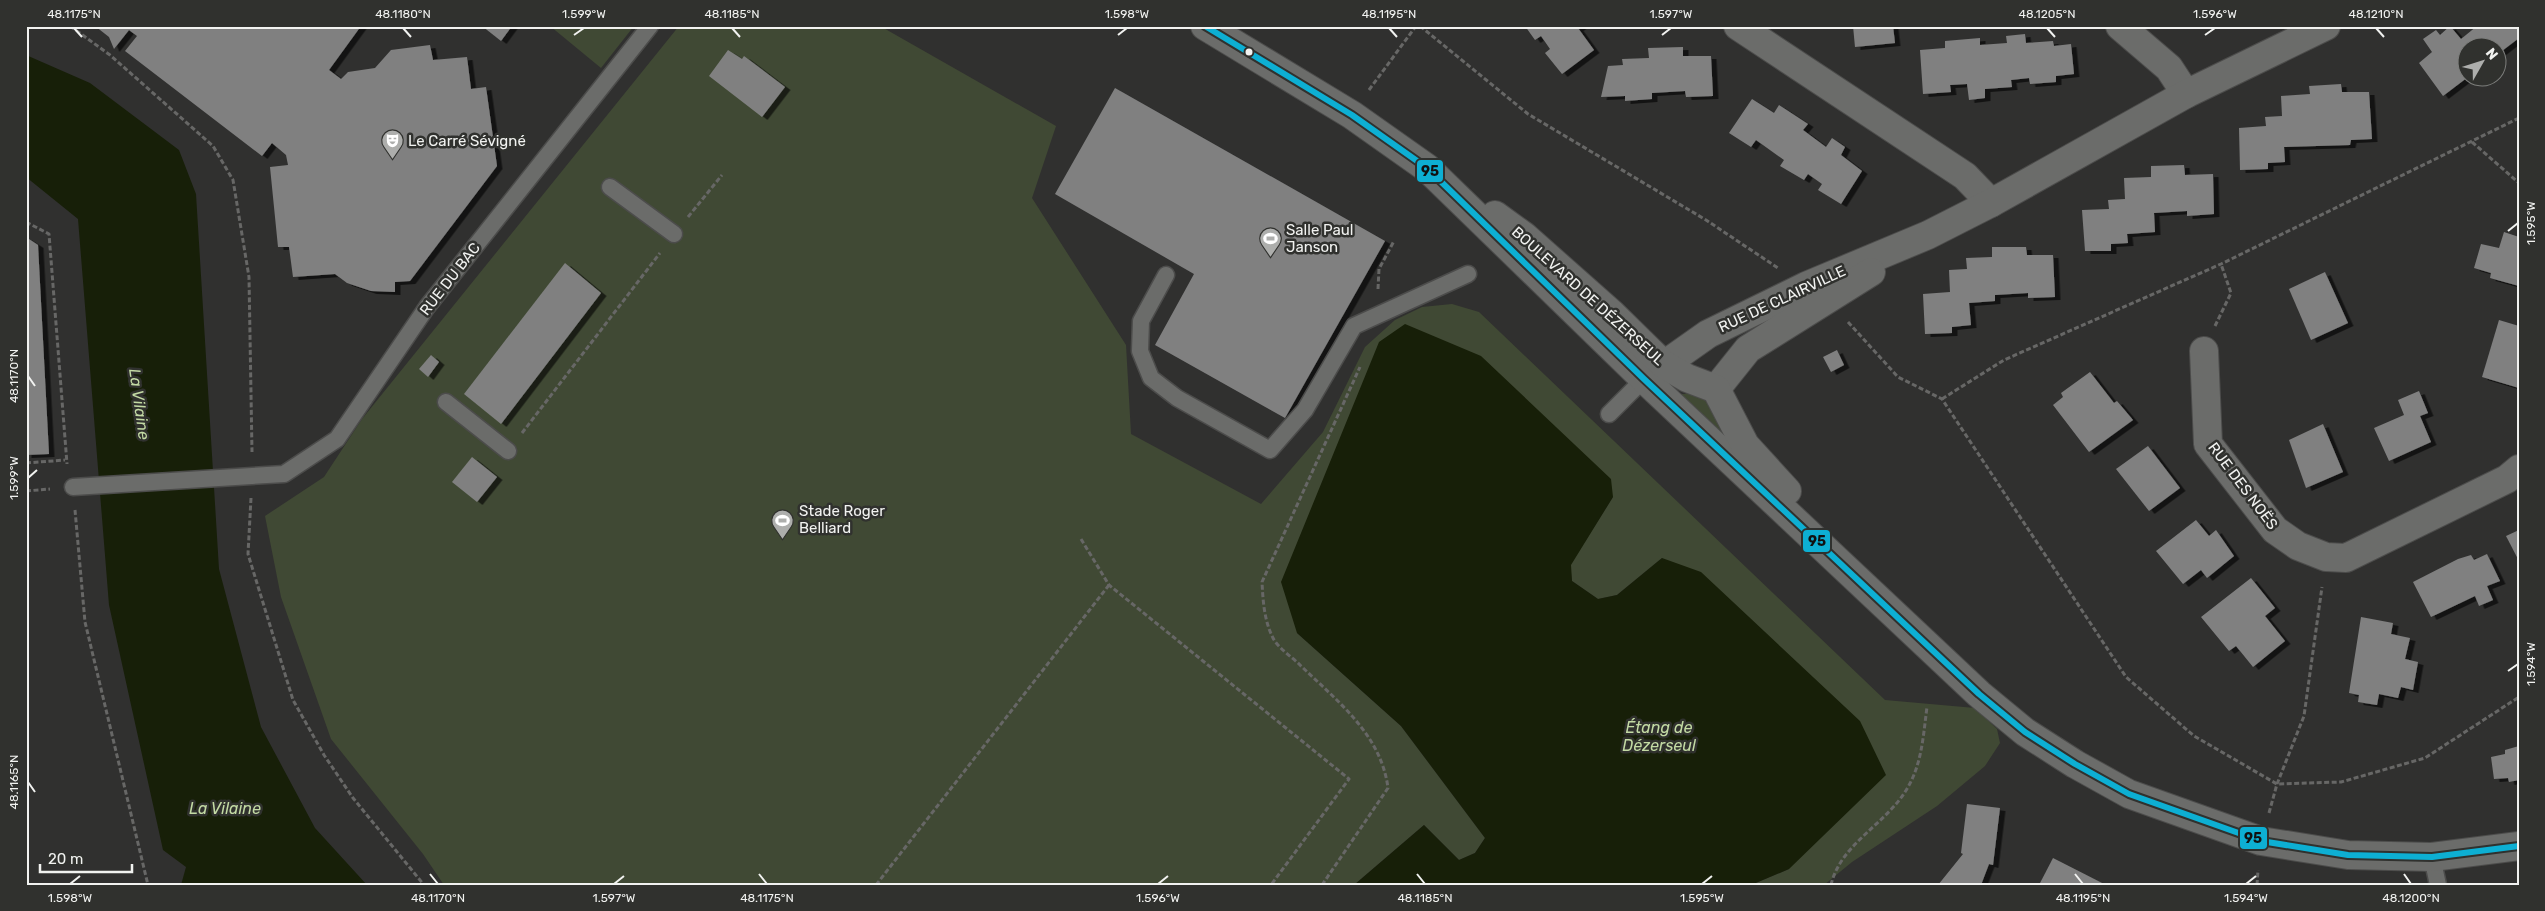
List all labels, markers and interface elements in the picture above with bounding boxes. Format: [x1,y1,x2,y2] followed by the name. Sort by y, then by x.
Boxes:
[47,7,101,21] text: 48.1175°N
[375,7,431,21] text: 48.1180°N
[562,7,606,21] text: 1.599°W
[704,7,760,21] text: 48.1185°N
[1105,7,1150,21] text: 1.598°W
[1362,7,1416,21] text: 48.1195°N
[1650,7,1693,21] text: 1.597°W
[2018,7,2076,21] text: 48.1205°N
[2193,7,2237,21] text: 1.596°W
[2348,7,2404,21] text: 48.1210°N
[2458,38,2508,88] north arrow
[2482,45,2501,63] text: N
[1244,47,1254,57] unlabelled marker
[380,129,404,160] theatre icon: Le Carré Sévigné
[408,132,526,150] place label: Le Carré Sévigné
[1416,159,1444,183] line badge: 95
[1421,163,1439,180] text: 95
[2524,201,2538,245] text: 1.595°W
[1286,221,1353,256] place label: Salle Paul Janson
[1508,223,1668,370] street label: BOULEVARD DE DÉZERSEUL
[1258,227,1282,258] sports icon: Salle Paul Janson
[416,239,484,319] street label: RUE DU BAC
[1716,262,1848,336] street label: RUE DE CLAIRVILLE
[7,349,21,403] text: 48.1170°N
[125,367,154,441] water label: La Vilaine
[2204,439,2282,533] street label: RUE DES NOËS
[7,456,21,500] text: 1.599°W
[799,502,885,537] place label: Stade Roger Belliard
[771,508,795,539] sports icon: Stade Roger Belliard
[1802,529,1831,553] line badge: 95
[1808,533,1826,550] text: 95
[2524,642,2538,686] text: 1.594°W
[1622,718,1697,755] water label: Étang de Dézerseul
[7,755,21,809] text: 48.1165°N
[189,799,261,818] water label: La Vilaine
[2239,826,2268,850] line badge: 95
[2244,830,2262,847] text: 95
[40,841,132,873] scale bar
[48,850,83,868] text: 20 m
[48,891,93,905] text: 1.598°W
[411,891,465,905] text: 48.1170°N
[593,891,636,905] text: 1.597°W
[740,891,794,905] text: 48.1175°N
[1136,891,1180,905] text: 1.596°W
[1397,891,1453,905] text: 48.1185°N
[1680,891,1724,905] text: 1.595°W
[2056,891,2110,905] text: 48.1195°N
[2224,891,2268,905] text: 1.594°W
[2382,891,2440,905] text: 48.1200°N

